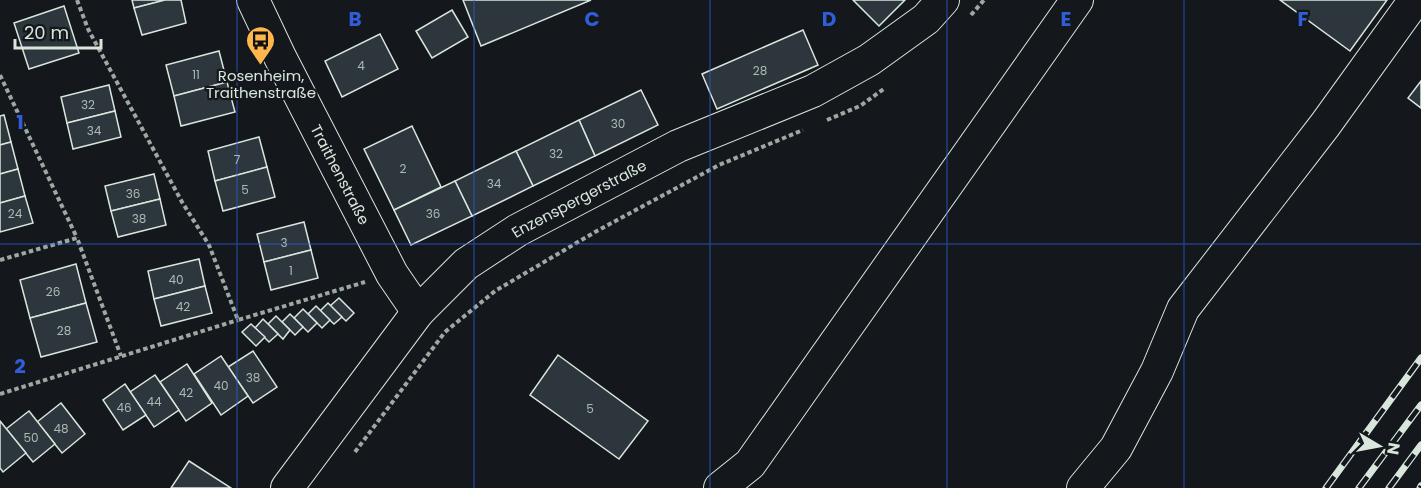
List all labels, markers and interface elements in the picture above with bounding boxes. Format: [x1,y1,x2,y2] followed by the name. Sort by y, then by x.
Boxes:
[348,5,362,33] text: B
[584,5,600,33] text: C
[822,5,836,33] text: D
[1061,5,1071,33] text: E
[1298,5,1309,33] text: F
[15,12,100,50] scale bar
[24,20,69,45] text: 20 m
[245,24,277,66] bus stop icon: Rosenheim, Traithenstraße
[357,57,365,74] house number: 4
[753,62,767,79] house number: 28
[206,65,316,103] place label: Rosenheim, Traithenstraße
[192,66,200,83] house number: 11
[81,96,95,113] house number: 32
[16,108,24,136] text: 1
[611,115,625,132] house number: 30
[306,120,375,228] street label: Traithenstraße
[87,122,102,139] house number: 34
[549,145,563,162] house number: 32
[234,151,241,168] house number: 7
[507,154,650,242] street label: Enzenspergerstraße
[400,160,407,177] house number: 2
[487,175,502,192] house number: 34
[241,181,249,198] house number: 5
[126,185,140,202] house number: 36
[8,205,23,222] house number: 24
[426,205,440,222] house number: 36
[132,210,146,227] house number: 38
[280,234,288,251] house number: 3
[289,262,293,279] house number: 1
[168,271,184,288] house number: 40
[46,283,60,300] house number: 26
[176,298,190,315] house number: 42
[57,322,71,339] house number: 28
[14,352,26,380] text: 2
[246,369,260,386] house number: 38
[213,377,229,394] house number: 40
[179,384,193,401] house number: 42
[146,393,162,410] house number: 44
[116,399,132,416] house number: 46
[586,400,594,417] house number: 5
[1349,416,1409,476] north arrow
[53,420,69,437] house number: 48
[23,429,39,446] house number: 50
[1381,441,1406,456] text: N

